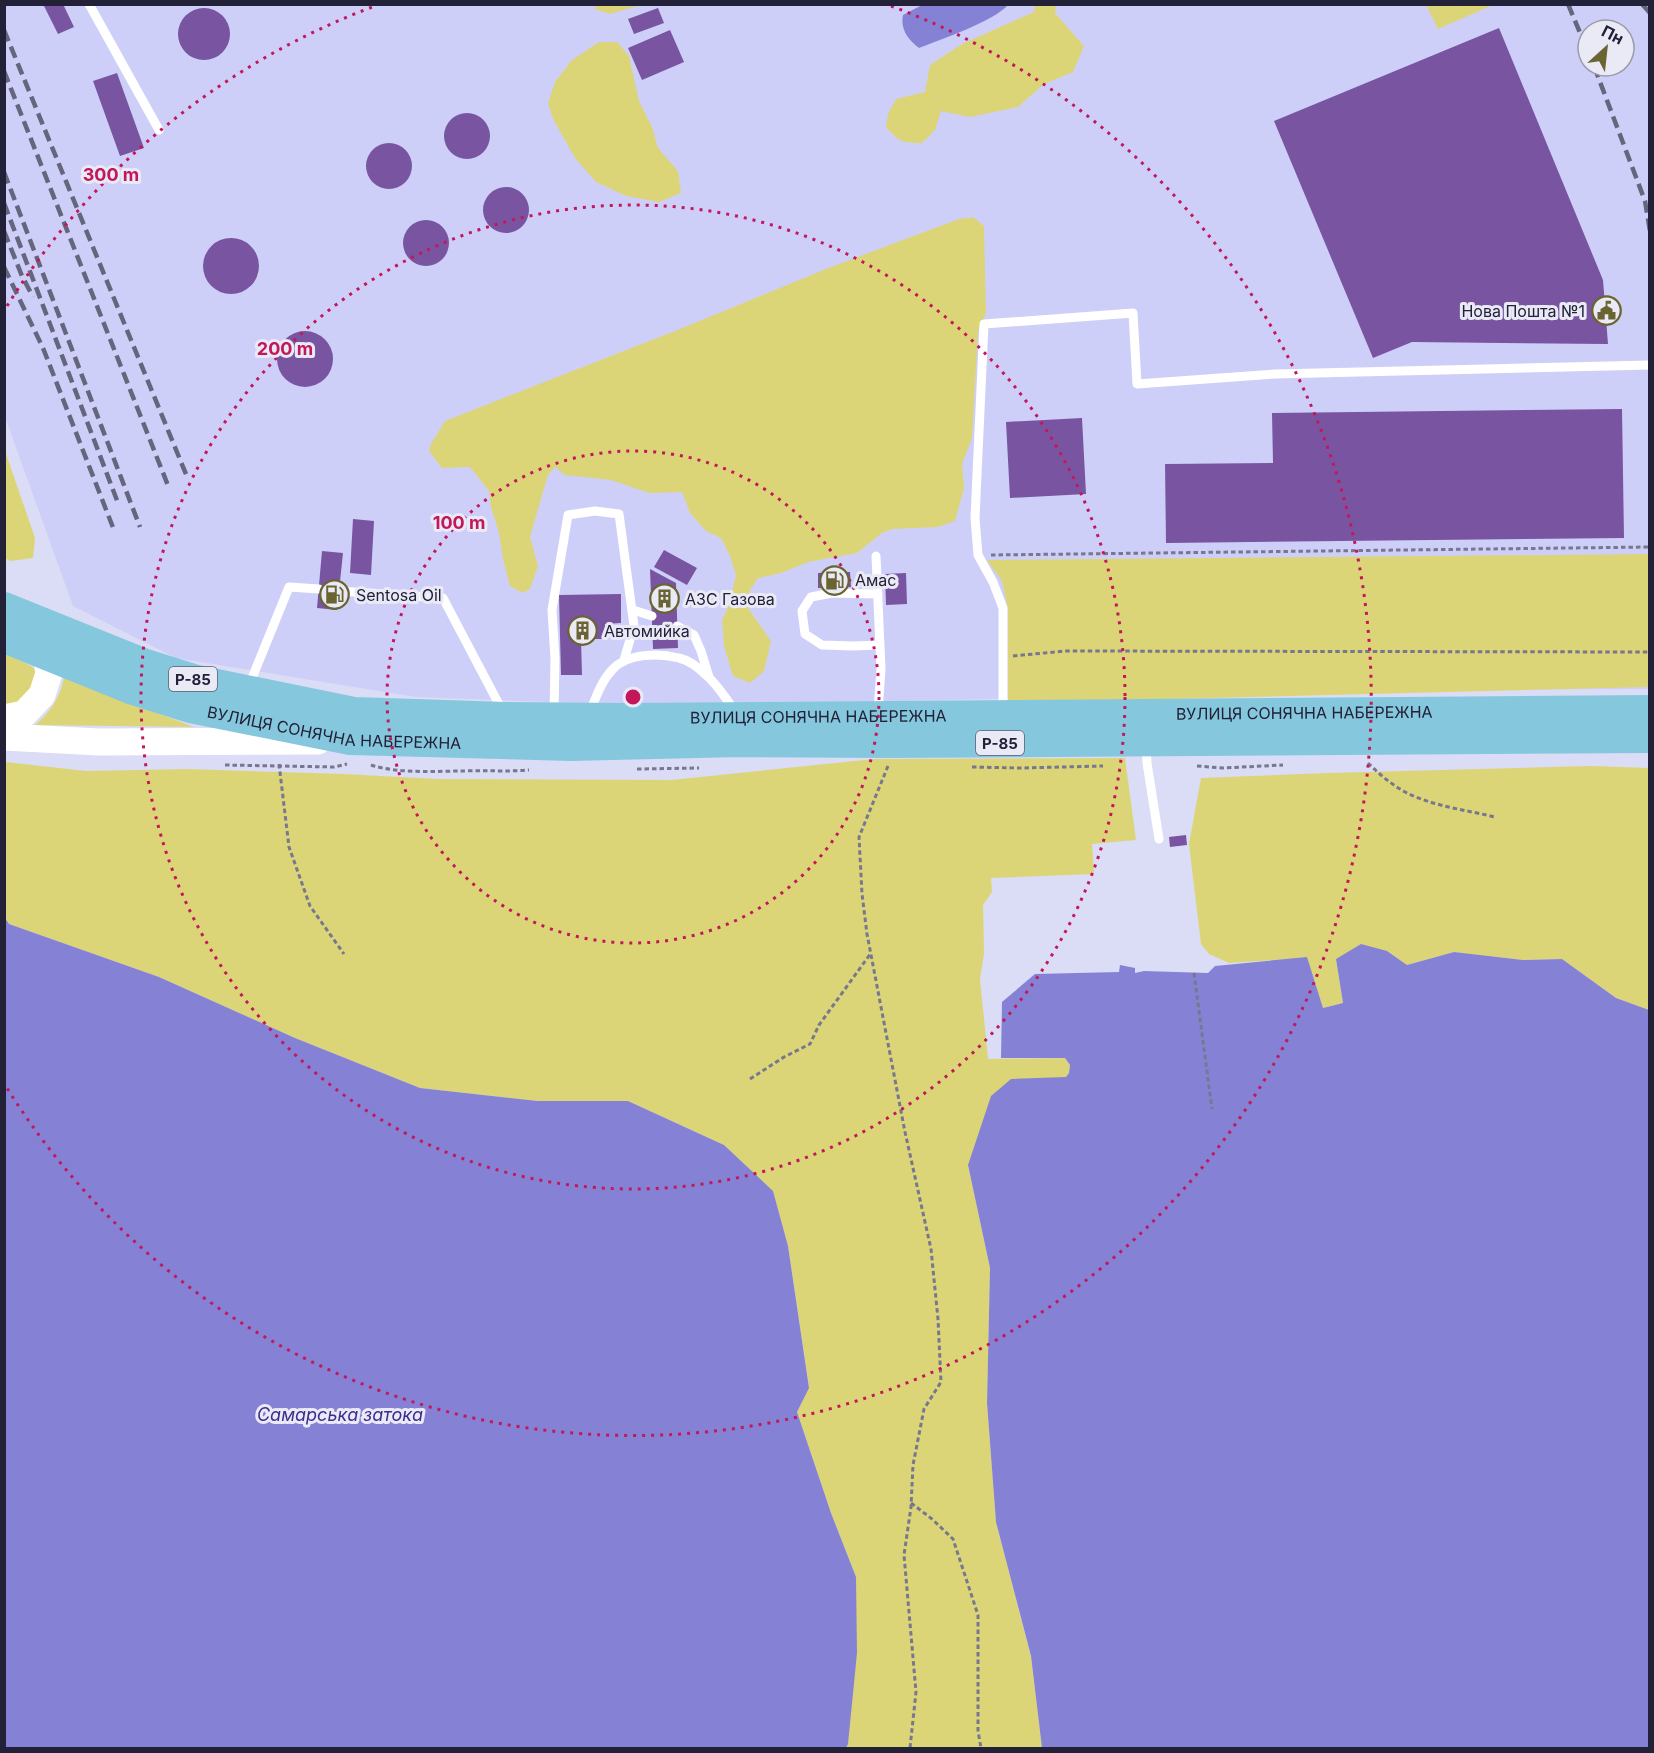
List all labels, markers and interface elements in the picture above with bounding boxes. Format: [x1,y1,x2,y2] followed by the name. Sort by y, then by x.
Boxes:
[1576,18,1636,78] north arrow
[1599,21,1627,49] text: Пн
[83,164,139,185] text: 300 m
[1590,295,1622,327] public building icon: Нова Пошта №1
[1461,301,1585,321] place label: Нова Пошта №1
[257,338,313,359] text: 200 m
[433,512,485,533] text: 100 m
[818,564,850,596] fuel station icon: Амас
[855,570,896,590] place label: Амас
[319,579,351,611] fuel station icon: Sentosa Oil
[648,583,680,615] building icon: АЗС Газова
[356,585,442,605] place label: Sentosa Oil
[685,589,775,609] place label: АЗС Газова
[567,615,599,647] building icon: Автомийка
[604,621,690,641] place label: Автомийка
[169,667,217,691] road number: Р-85
[623,687,643,707] centre of rings
[205,702,462,753] street label: ВУЛИЦЯ СОНЯЧНА НАБЕРЕЖНА
[1176,702,1433,724] street label: ВУЛИЦЯ СОНЯЧНА НАБЕРЕЖНА
[690,705,947,728] street label: ВУЛИЦЯ СОНЯЧНА НАБЕРЕЖНА
[976,731,1024,755] road number: Р-85
[257,1404,423,1425] water label: Самарська затока

